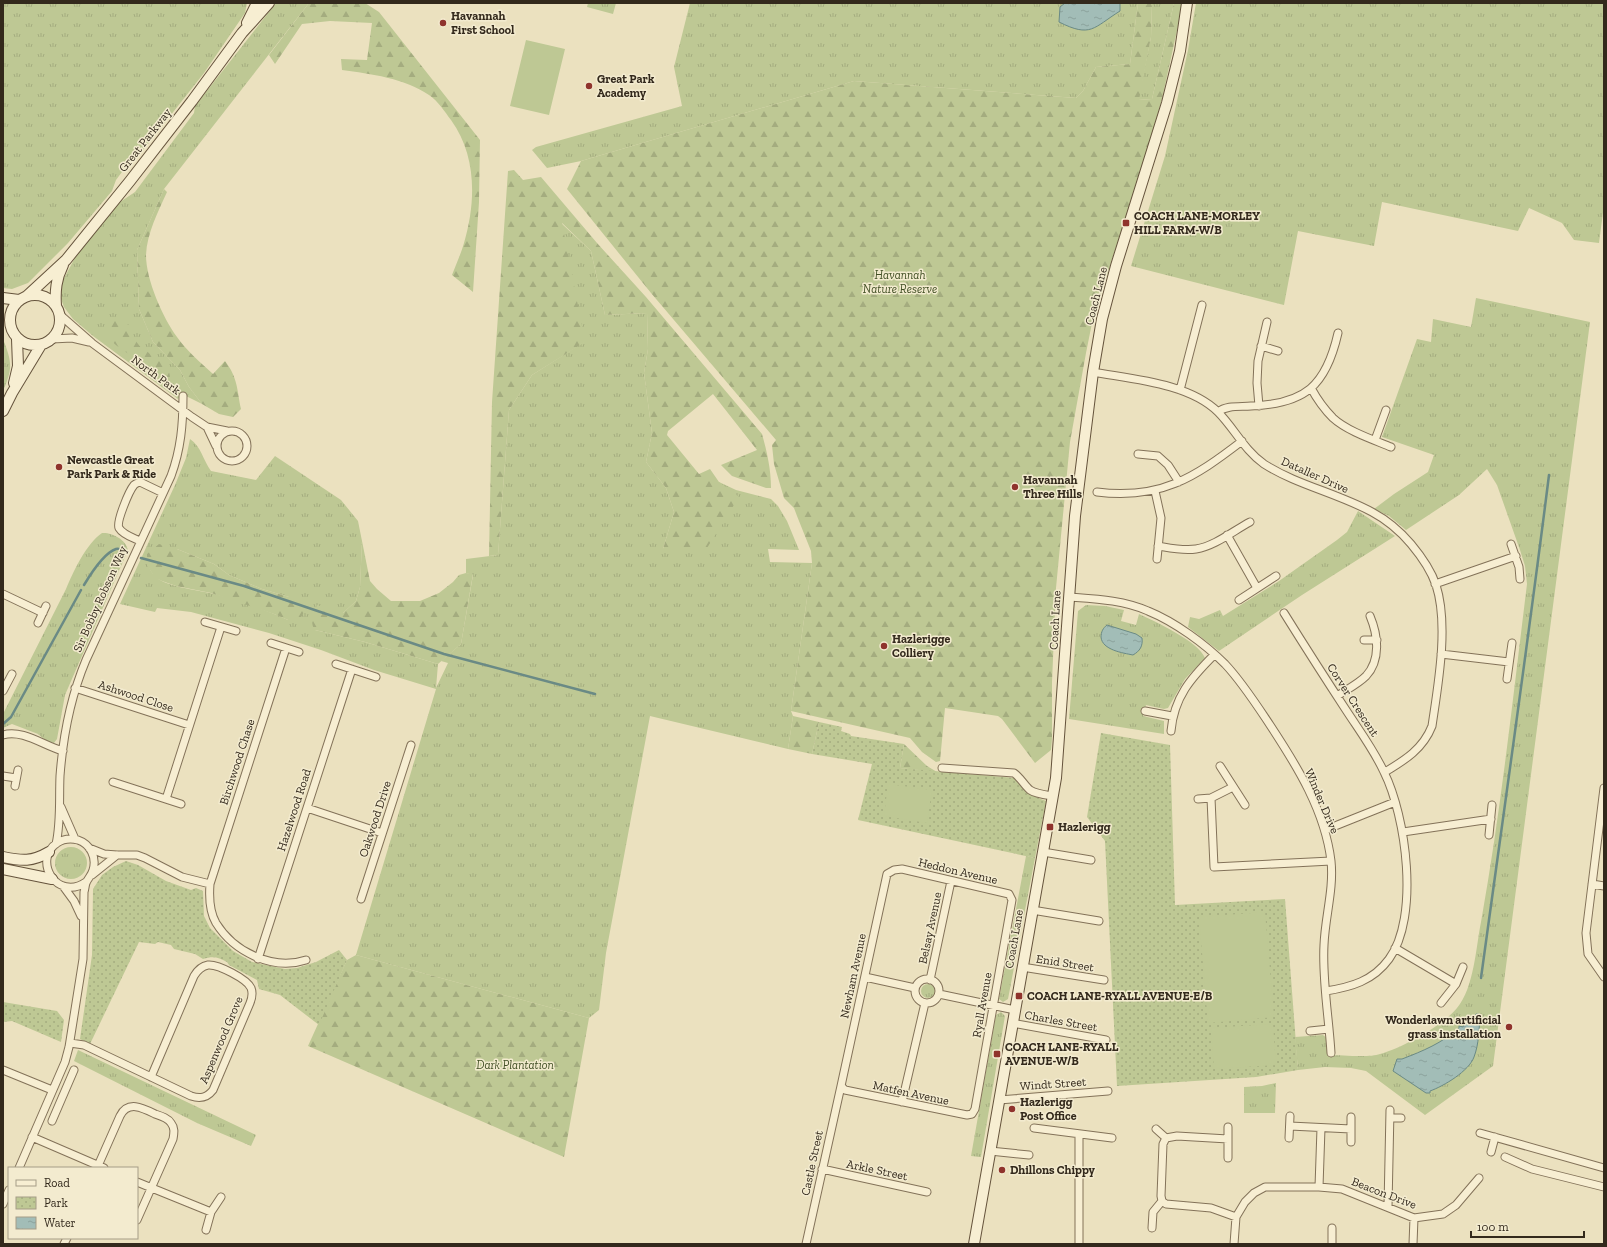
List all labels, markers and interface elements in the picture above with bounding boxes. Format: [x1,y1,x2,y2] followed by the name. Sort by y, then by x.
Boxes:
[451,9,515,37] place label: Havannah First School
[438,18,448,28] marker: Havannah First School
[597,72,655,100] place label: Great Park Academy
[584,81,594,91] marker: Great Park Academy
[116,105,175,175] street label: Great Parkway
[1134,209,1260,237] place label: COACH LANE-MORLEY HILL FARM-W/B
[1121,218,1131,228] marker: COACH LANE-MORLEY HILL FARM-W/B
[1082,265,1110,327] street label: Coach Lane
[863,268,937,296] park label: Havannah Nature Reserve
[129,352,184,398] street label: North Park
[67,453,156,481] place label: Newcastle Great Park Park & Ride
[1279,454,1351,496] street label: Dataller Drive
[54,462,64,472] marker: Newcastle Great Park Park & Ride
[1023,473,1082,501] place label: Havannah Three Hills
[1010,482,1020,492] marker: Havannah Three Hills
[70,543,130,654] street label: Sir Bobby Robson Way
[1046,590,1064,650] street label: Coach Lane
[892,632,951,660] place label: Hazlerigge Colliery
[879,641,889,651] marker: Hazlerigge Colliery
[1324,661,1382,740] street label: Corver Crescent
[97,677,176,715] street label: Ashwood Close
[217,717,258,807] street label: Birchwood Chase
[1302,766,1342,836] street label: Winder Drive
[274,767,314,853] street label: Hazelwood Road
[356,779,394,859] street label: Oakwood Drive
[1058,820,1111,834] place label: Hazlerigg
[1045,822,1055,832] marker: Hazlerigg
[917,855,999,887] street label: Heddon Avenue
[916,890,945,965] street label: Belsay Avenue
[1002,908,1026,969] street label: Coach Lane
[837,932,869,1020] street label: Newham Avenue
[1035,952,1095,975] street label: Enid Street
[969,971,995,1039] street label: Ryall Avenue
[1027,989,1213,1003] place label: COACH LANE-RYALL AVENUE-E/B
[1014,991,1024,1001] marker: COACH LANE-RYALL AVENUE-E/B
[196,994,246,1086] street label: Aspenwood Grove
[1024,1008,1099,1034] street label: Charles Street
[1385,1013,1502,1041] place label: Wonderlawn artificial grass installation
[1504,1022,1514,1032] marker: Wonderlawn artificial grass installation
[1005,1040,1119,1068] place label: COACH LANE-RYALL AVENUE-W/B
[992,1049,1002,1059] marker: COACH LANE-RYALL AVENUE-W/B
[476,1058,554,1072] park label: Dark Plantation
[1019,1075,1087,1093] street label: Windt Street
[872,1078,951,1108] street label: Matfen Avenue
[1020,1095,1077,1123] place label: Hazlerigg Post Office
[1007,1104,1017,1114] marker: Hazlerigg Post Office
[798,1129,826,1197] street label: Castle Street
[845,1157,909,1183] street label: Arkle Street
[1010,1163,1096,1177] place label: Dhillons Chippy
[997,1165,1007,1175] marker: Dhillons Chippy
[8,1167,138,1239] legend
[1350,1174,1419,1212] street label: Beacon Drive
[44,1176,70,1190] text: Road
[44,1196,69,1210] text: Park
[1471,1213,1584,1239] scale bar
[44,1216,76,1230] text: Water
[1477,1220,1509,1234] text: 100 m

